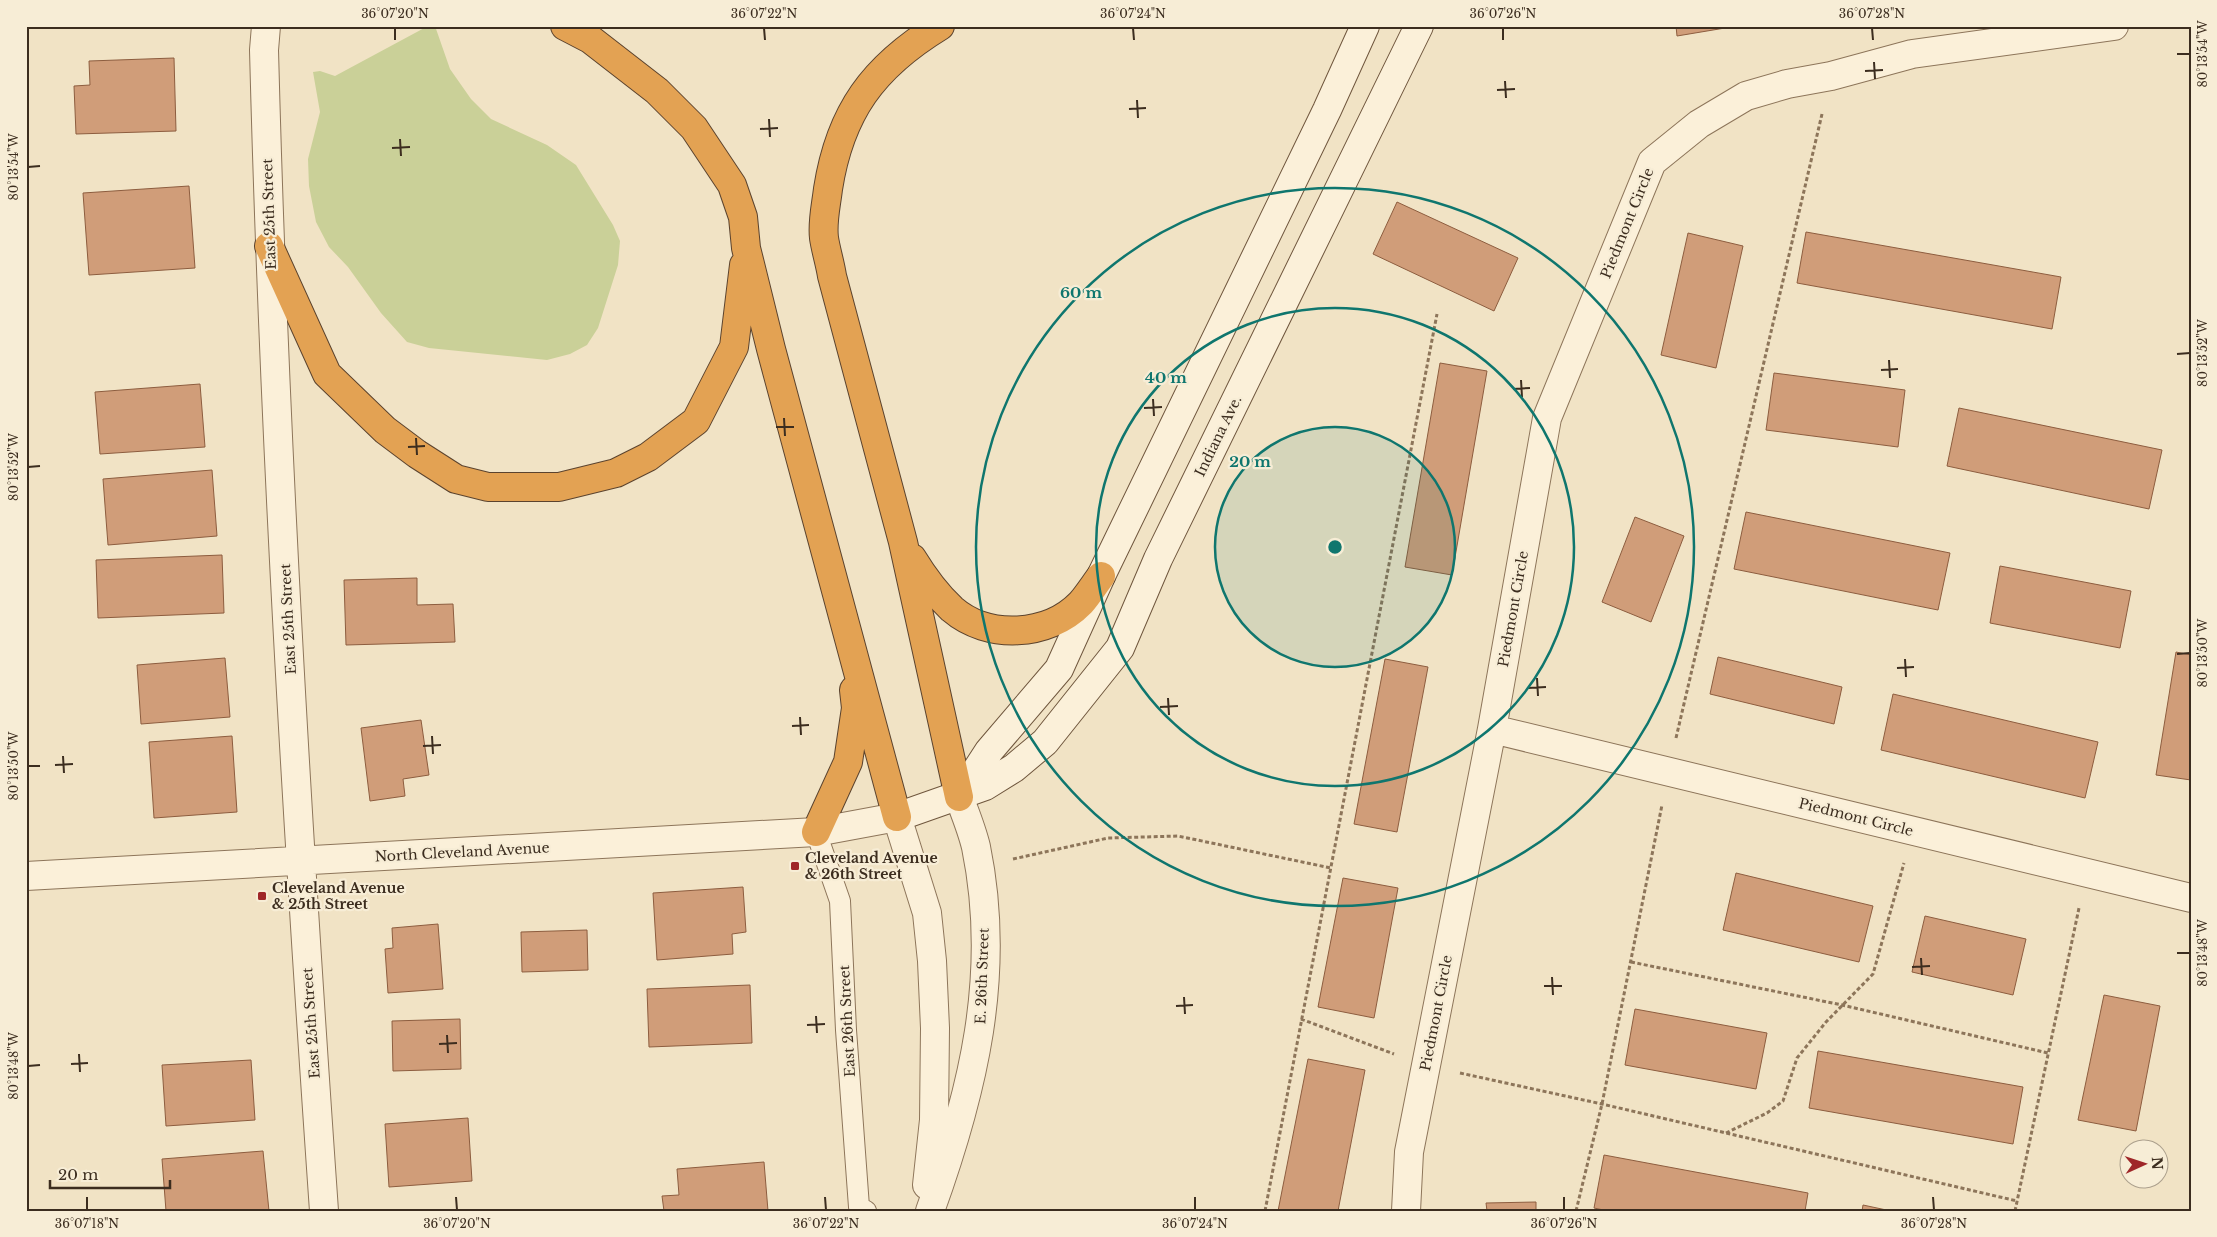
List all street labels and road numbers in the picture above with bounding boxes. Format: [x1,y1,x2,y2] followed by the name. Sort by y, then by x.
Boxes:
[258,157,280,270] street label: East 25th Street
[1597,165,1657,281] street label: Piedmont Circle
[1191,392,1245,480] street label: Indiana Ave.
[1494,550,1532,668] street label: Piedmont Circle
[276,562,300,675] street label: East 25th Street
[1797,794,1915,840] street label: Piedmont Circle
[374,838,550,866] street label: North Cleveland Avenue
[971,927,993,1025] street label: E. 26th Street
[1416,954,1456,1072] street label: Piedmont Circle
[835,964,859,1078] street label: East 26th Street
[298,966,324,1079] street label: East 25th Street

